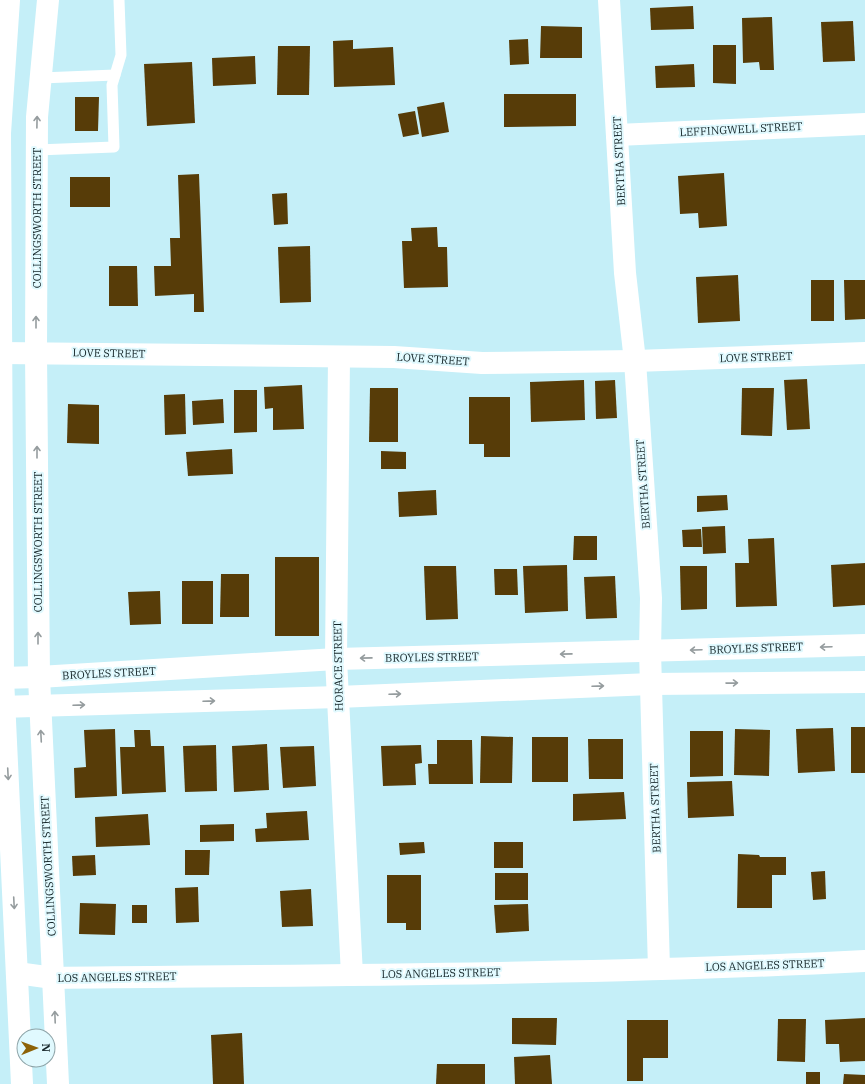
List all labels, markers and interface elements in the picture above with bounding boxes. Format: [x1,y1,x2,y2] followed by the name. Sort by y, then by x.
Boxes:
[33,116,41,129] one-way arrow
[610,116,628,206] street label: BERTHA STREET
[679,119,803,139] street label: LEFFINGWELL STREET
[30,148,44,288] street label: COLLINGSWORTH STREET
[32,316,40,329] one-way arrow
[72,345,146,361] street label: LOVE STREET
[396,349,470,369] street label: LOVE STREET
[719,349,793,365] street label: LOVE STREET
[633,439,653,529] street label: BERTHA STREET
[33,446,41,459] one-way arrow
[31,472,45,612] street label: COLLINGSWORTH STREET
[330,621,346,711] street label: HORACE STREET
[34,632,42,645] one-way arrow
[709,639,803,657] street label: BROYLES STREET
[820,643,833,650] one-way arrow
[690,646,703,654] one-way arrow
[385,649,479,665] street label: BROYLES STREET
[560,650,573,657] one-way arrow
[360,655,373,662] one-way arrow
[62,664,156,682] street label: BROYLES STREET
[725,679,738,687] one-way arrow
[591,682,604,690] one-way arrow
[388,691,401,698] one-way arrow
[202,697,215,705] one-way arrow
[72,701,85,709] one-way arrow
[38,730,45,743] one-way arrow
[646,763,664,853] street label: BERTHA STREET
[4,767,11,780] one-way arrow
[37,795,59,937] street label: COLLINGSWORTH STREET
[10,896,18,909] one-way arrow
[705,956,825,974] street label: LOS ANGELES STREET
[381,965,501,981] street label: LOS ANGELES STREET
[57,969,177,985] street label: LOS ANGELES STREET
[51,1011,58,1024] one-way arrow
[16,1028,56,1068] north arrow
[39,1043,53,1053] text: N

